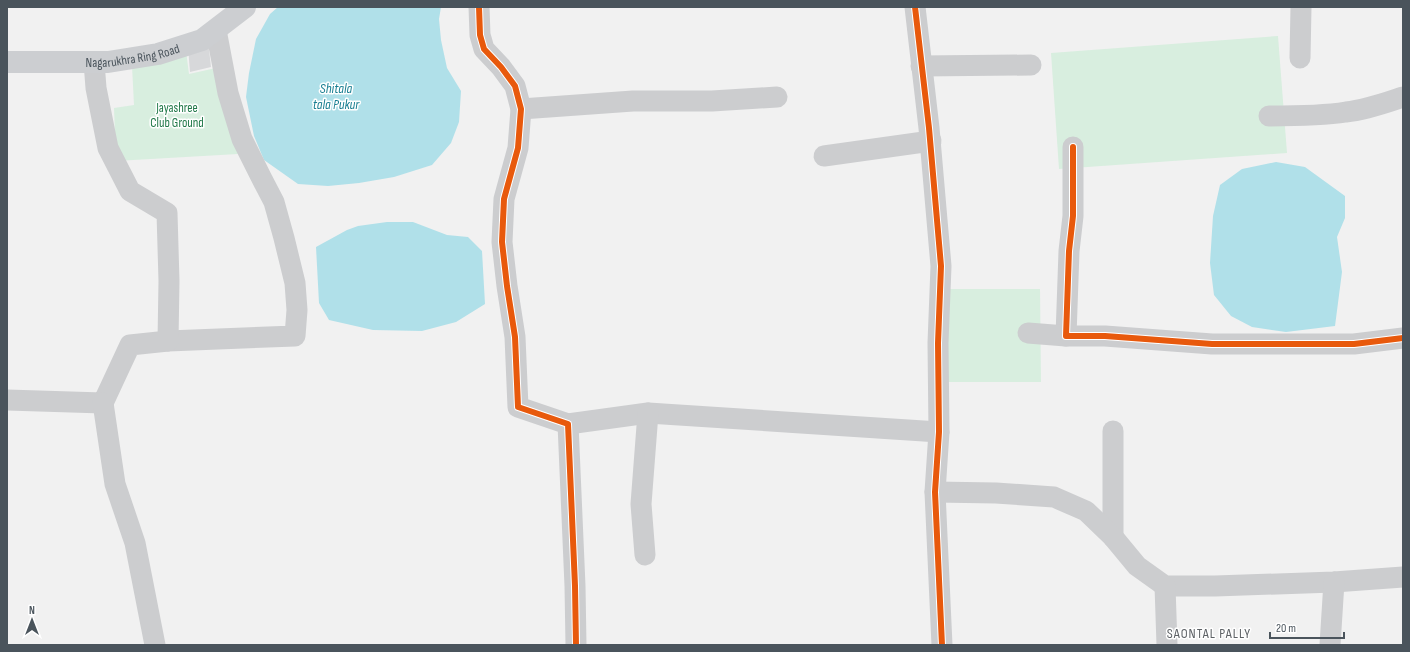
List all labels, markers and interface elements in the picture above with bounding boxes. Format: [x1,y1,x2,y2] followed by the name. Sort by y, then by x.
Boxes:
[85,41,182,71] street label: Nagarukhra Ring Road
[313,80,360,113] water label: Shitala tala Pukur
[150,100,204,131] park label: Jayashree Club Ground
[12,600,52,640] north arrow
[29,604,35,617] text: N
[1270,614,1344,640] scale bar
[1276,621,1296,636] text: 20 m
[1167,625,1251,642] district label: SAONTAL PALLY

